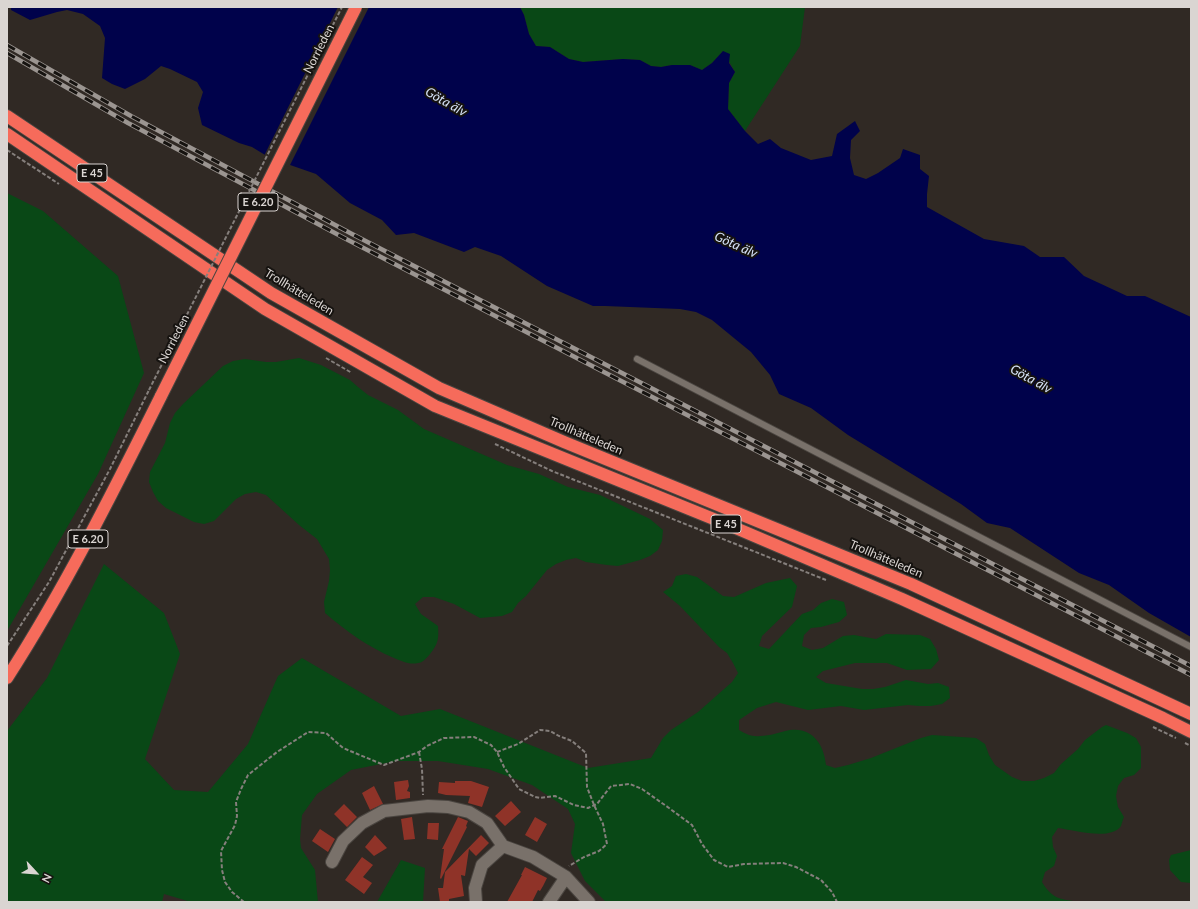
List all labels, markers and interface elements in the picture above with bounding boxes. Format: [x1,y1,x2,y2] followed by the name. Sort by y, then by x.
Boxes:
[300,22,338,76] street label: Norrleden
[422,84,470,120] water label: Göta älv
[77,164,107,182] road number: E 45
[238,193,278,211] road number: E 6.20
[712,229,760,261] water label: Göta älv
[262,266,336,318] street label: Trollhätteleden
[155,312,193,366] street label: Norrleden
[1007,361,1055,397] water label: Göta älv
[547,414,625,458] street label: Trollhätteleden
[711,515,741,533] road number: E 45
[68,530,108,548] road number: E 6.20
[847,537,925,581] street label: Trollhätteleden
[16,853,56,893] north arrow
[40,872,55,885] text: N

